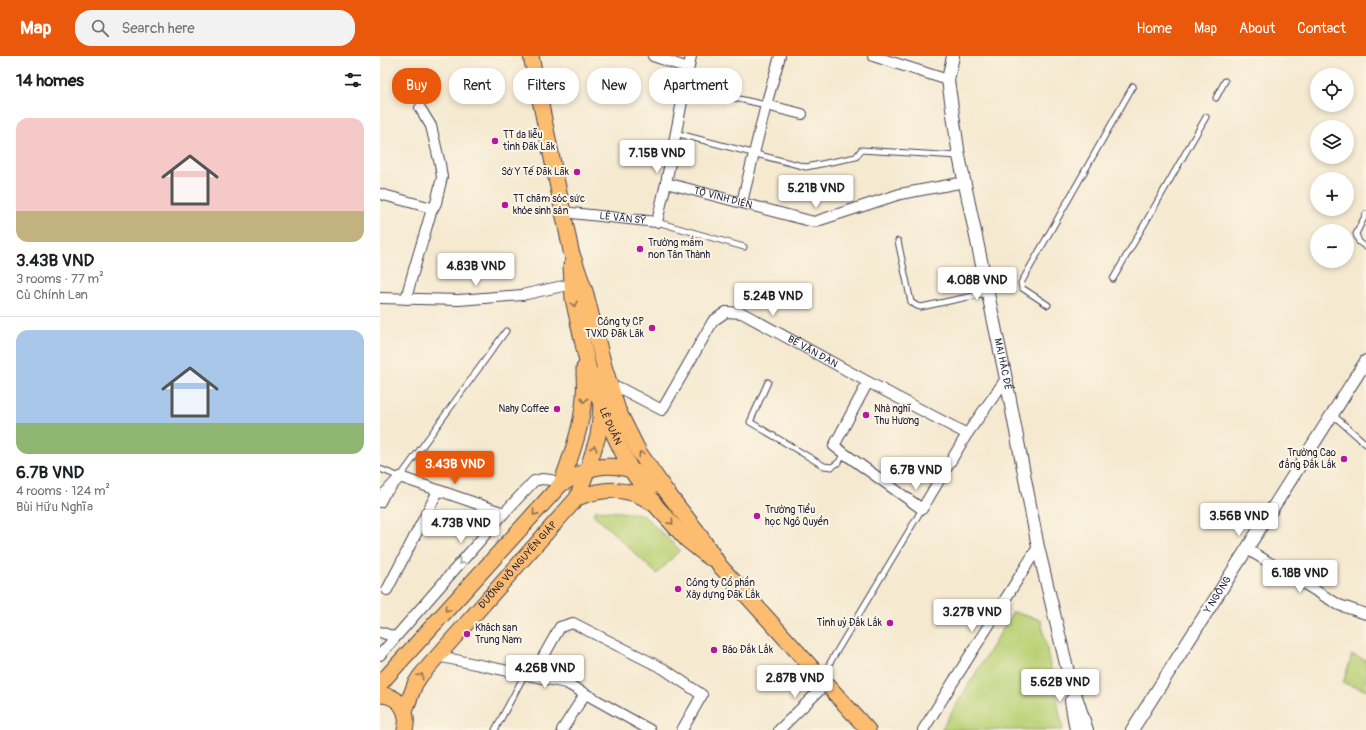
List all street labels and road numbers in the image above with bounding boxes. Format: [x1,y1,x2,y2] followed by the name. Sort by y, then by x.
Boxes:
[692,185,754,212] street label: TÔ VĨNH DIỆN
[599,210,647,227] street label: LÊ VĂN SỸ
[786,333,840,370] street label: BẾ VĂN ĐÀN
[992,337,1017,391] street label: MAI HẮC ĐẾ
[597,406,624,447] street label: LÊ DUẨN
[476,518,560,612] street label: ĐƯỜNG VÕ NGUYÊN GIÁP
[1201,574,1234,616] street label: Y NGÔNG

